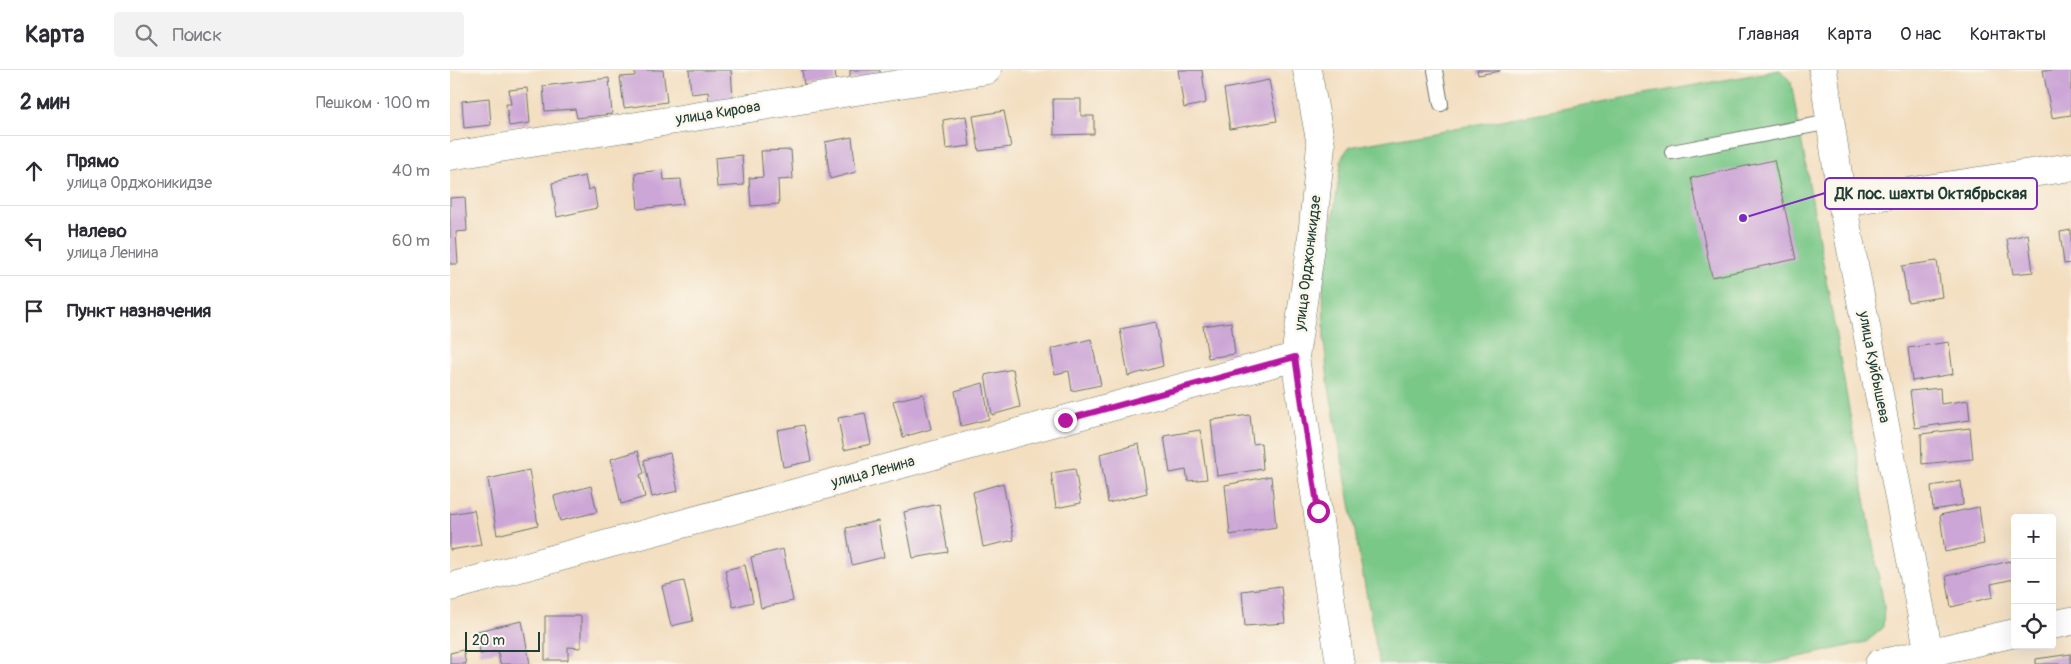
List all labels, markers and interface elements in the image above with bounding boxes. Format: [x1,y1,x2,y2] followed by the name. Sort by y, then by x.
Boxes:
[114,12,464,57] search box
[25,20,84,49] text: Карта
[132,21,160,49] icon: search
[172,23,222,47] text: Поиск
[1738,23,1799,46] text: Главная
[1827,23,1872,46] text: Карта
[1900,23,1942,46] text: О нас
[1970,23,2046,46] text: Контакты
[20,89,70,116] text: 2 мин
[316,93,430,113] text: Пешком · 100 m
[673,97,762,129] street label: улица Кирова
[67,149,119,173] text: Прямо
[20,157,48,185] icon: ahead
[392,161,430,181] text: 40 m
[67,173,212,193] text: улица Орджоникидзе
[1825,178,2037,209] callout: ДК пос. шахты Октябрьская
[1834,184,2027,204] text: ДК пос. шахты Октябрьская
[1290,194,1326,333] street label: улица Орджоникидзе
[67,219,127,243] text: Налево
[20,227,48,255] icon: left
[392,231,430,251] text: 60 m
[67,243,158,263] text: улица Ленина
[20,297,48,325] icon: arrive
[67,299,211,323] text: Пункт назначения
[1854,309,1894,425] street label: улица Куйбышева
[1054,409,1077,432] route end
[828,452,917,493] street label: улица Ленина
[1307,500,1330,523] route start
[2011,514,2056,649] map controls
[2011,514,2056,559] button: +
[2011,559,2056,604] button: −
[2011,604,2056,649] button: locate
[465,629,540,652] scale bar
[472,632,505,649] text: 20 m

